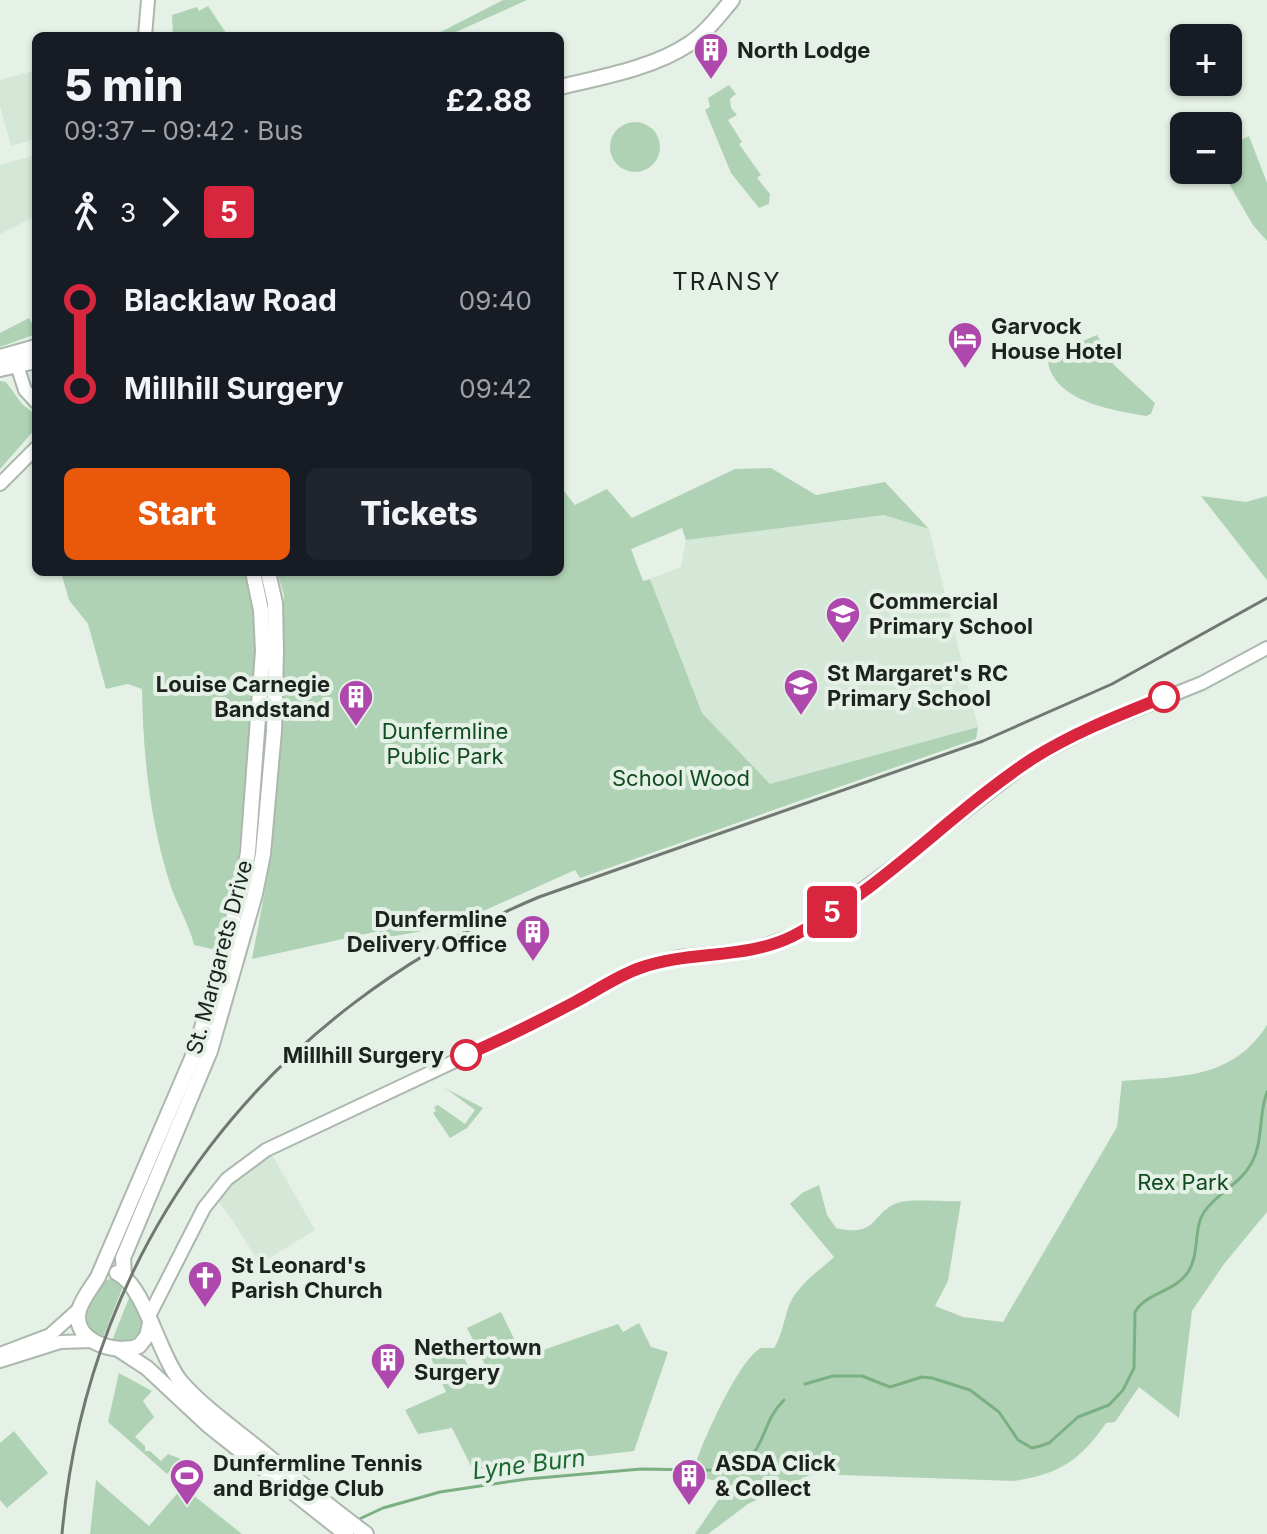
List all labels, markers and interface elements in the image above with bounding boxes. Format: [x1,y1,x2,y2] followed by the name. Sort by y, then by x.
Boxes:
[1170,24,1242,184] map controls
[1170,24,1242,96] button: +
[692,31,730,81] building icon: North Lodge
[737,37,870,63] place label: North Lodge
[64,58,184,112] text: 5 min
[446,82,532,118] text: £2.88
[1170,112,1242,184] button: −
[64,115,303,146] text: 09:37 – 09:42 · Bus
[64,190,108,234] icon: walk
[148,190,192,234] icon: forward
[220,195,238,229] text: 5
[120,197,136,228] text: 3
[672,267,782,296] district label: TRANSY
[124,282,337,318] text: Blacklaw Road
[459,285,532,316] text: 09:40
[991,313,1122,364] place label: Garvock House Hotel
[946,320,984,370] hotel icon: Garvock House Hotel
[124,370,344,406] text: Millhill Surgery
[459,373,532,404] text: 09:42
[64,468,290,560] button: Start
[306,468,532,560] button: Tickets
[869,588,1033,639] place label: Commercial Primary School
[824,595,862,645] school or university icon: Commercial Primary School
[827,660,1008,711] place label: St Margaret's RC Primary School
[782,667,820,717] school or university icon: St Margaret's RC Primary School
[156,671,330,722] place label: Louise Carnegie Bandstand
[337,678,375,728] building icon: Louise Carnegie Bandstand
[1149,682,1179,712] unlabelled marker
[382,718,508,769] park label: Dunfermline Public Park
[612,765,750,791] park label: School Wood
[181,857,257,1057] street label: St. Margarets Drive
[806,886,858,938] line badge: 5
[823,895,841,929] text: 5
[347,906,507,957] place label: Dunfermline Delivery Office
[514,913,552,963] building icon: Dunfermline Delivery Office
[451,1040,481,1070] marker: Millhill Surgery
[283,1042,444,1068] place label: Millhill Surgery
[1137,1169,1229,1195] park label: Rex Park
[231,1252,383,1303] place label: St Leonard's Parish Church
[186,1259,224,1309] church icon: St Leonard's Parish Church
[414,1334,542,1385] place label: Nethertown Surgery
[369,1341,407,1391] building icon: Nethertown Surgery
[471,1443,587,1485] water label: Lyne Burn
[213,1450,423,1501] place label: Dunfermline Tennis and Bridge Club
[715,1450,836,1501] place label: ASDA Click & Collect
[168,1457,206,1507] sports icon: Dunfermline Tennis and Bridge Club
[670,1457,708,1507] building icon: ASDA Click & Collect

